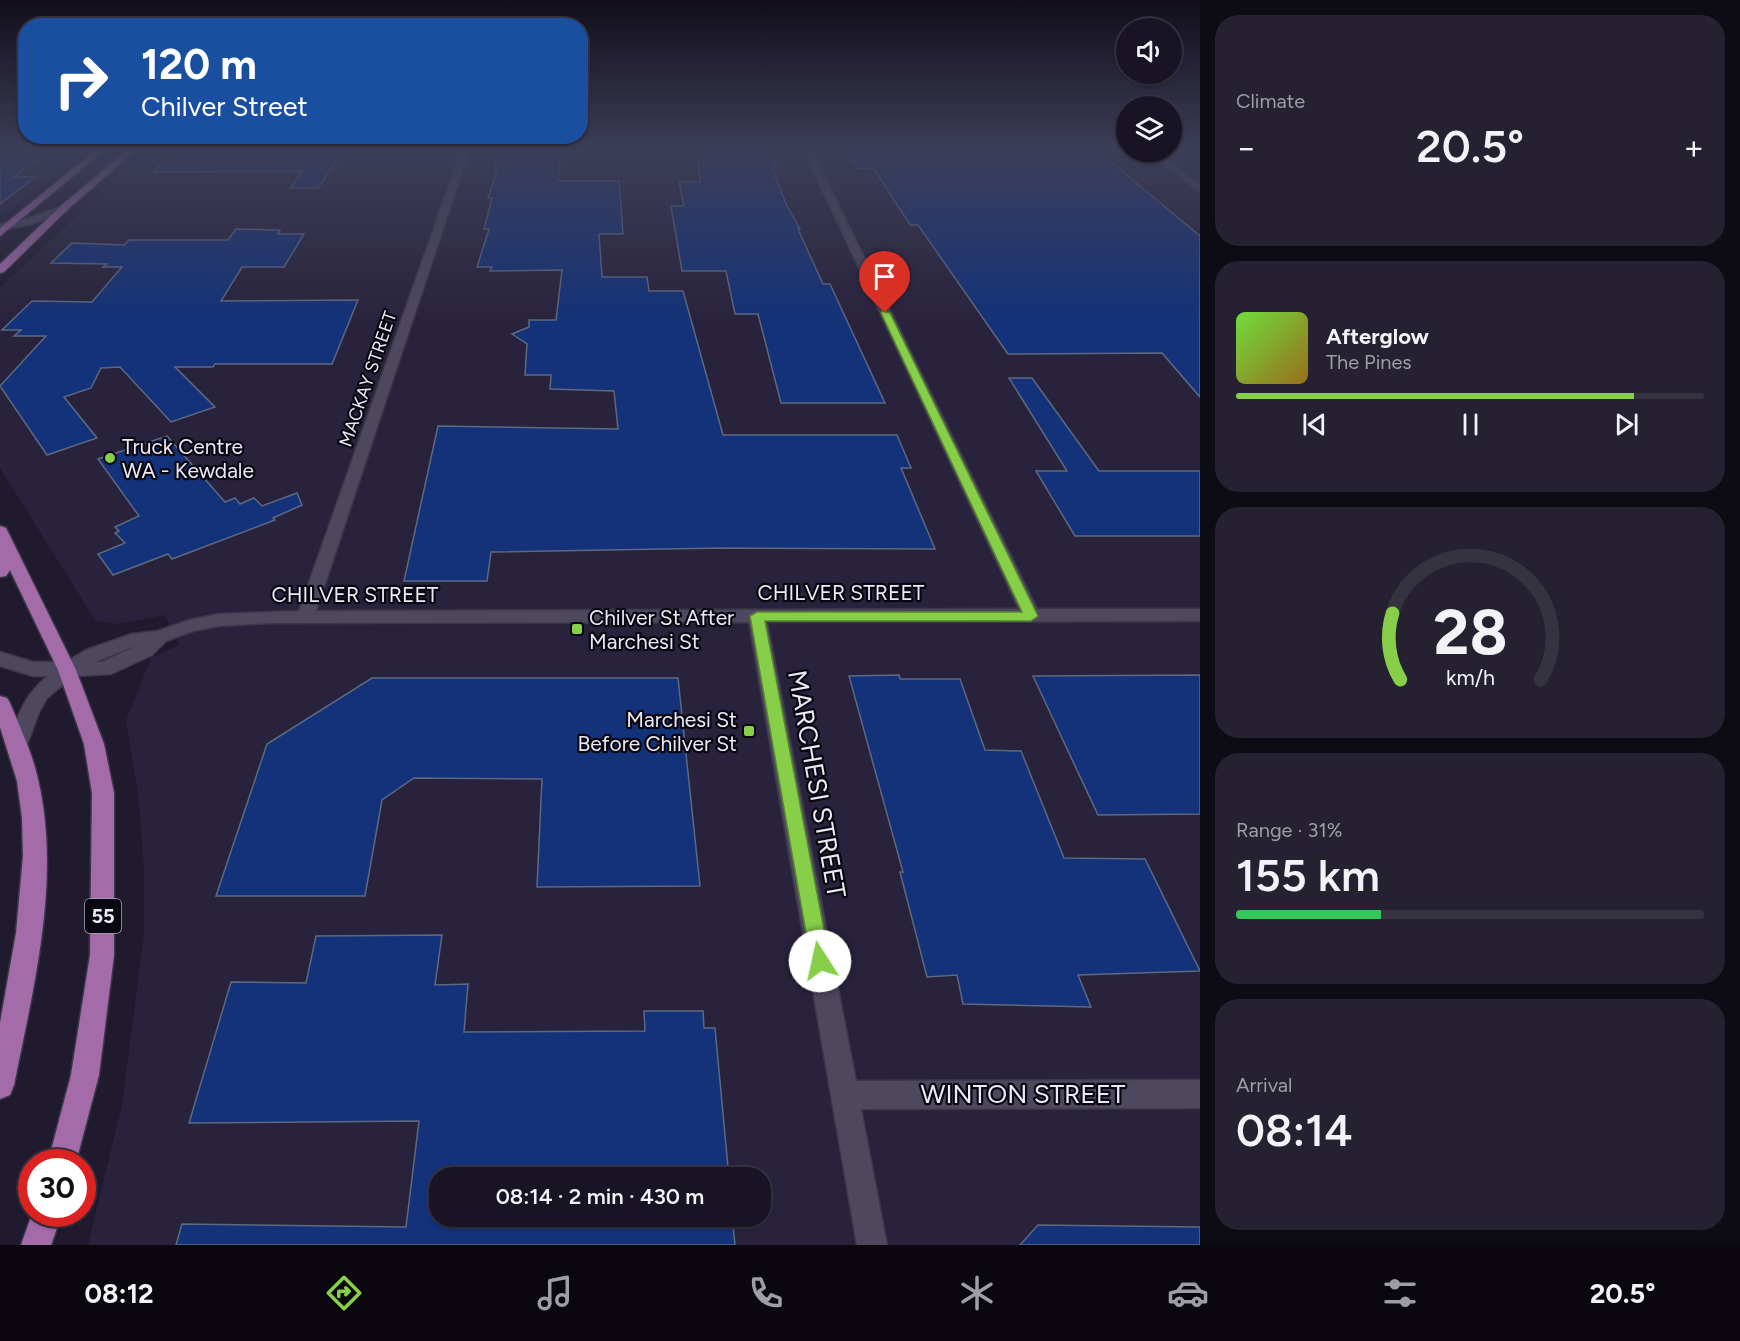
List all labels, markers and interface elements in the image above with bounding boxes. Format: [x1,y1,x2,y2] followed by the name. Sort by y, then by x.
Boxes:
[1116,18,1182,162] map controls
[1116,18,1182,84] button: sound
[141,39,257,90] text: 120 m
[42,42,120,120] icon: right
[1236,89,1305,113] text: Climate
[141,90,308,123] text: Chilver Street
[1116,96,1182,162] button: layers
[1416,119,1524,173] text: 20.5°
[1236,128,1257,167] text: −
[1683,128,1704,167] text: +
[859,251,910,313] pin
[868,260,901,293] icon: arrive
[335,308,402,450] street label: MACKAY STREET
[1326,323,1429,350] text: Afterglow
[1326,350,1412,374] text: The Pines
[1298,408,1331,441] icon: previous
[1454,408,1487,441] icon: pause
[1610,408,1643,441] icon: next
[122,434,254,483] place label: Truck Centre WA - Kewdale
[103,451,117,465] marker: Truck Centre WA - Kewdale
[758,580,925,605] street label: CHILVER STREET
[272,582,439,607] street label: CHILVER STREET
[1433,595,1507,670] text: 28
[589,605,734,654] place label: Chilver St After Marchesi St
[570,622,584,636] marker: Chilver St After Marchesi St
[1446,665,1494,690] text: km/h
[781,668,853,901] street label: MARCHESI STREET
[577,707,737,756] place label: Marchesi St Before Chilver St
[742,724,756,738] marker: Marchesi St Before Chilver St
[1236,818,1342,842] text: Range · 31%
[1236,848,1380,902] text: 155 km
[85,899,121,933] road number: 55
[788,929,852,993] position arrow
[1236,1073,1292,1097] text: Arrival
[921,1078,1126,1110] street label: WINTON STREET
[1236,1103,1352,1157] text: 08:14
[18,1149,96,1227] speed limit sign: 30
[496,1183,704,1210] text: 08:14 · 2 min · 430 m
[323,1272,365,1314] icon: directions
[534,1272,576,1314] icon: music
[745,1272,787,1314] icon: phone
[956,1272,998,1314] icon: climate
[1167,1272,1209,1314] icon: car
[1379,1272,1421,1314] icon: filters
[85,1277,154,1310] text: 08:12
[1590,1277,1655,1310] text: 20.5°

